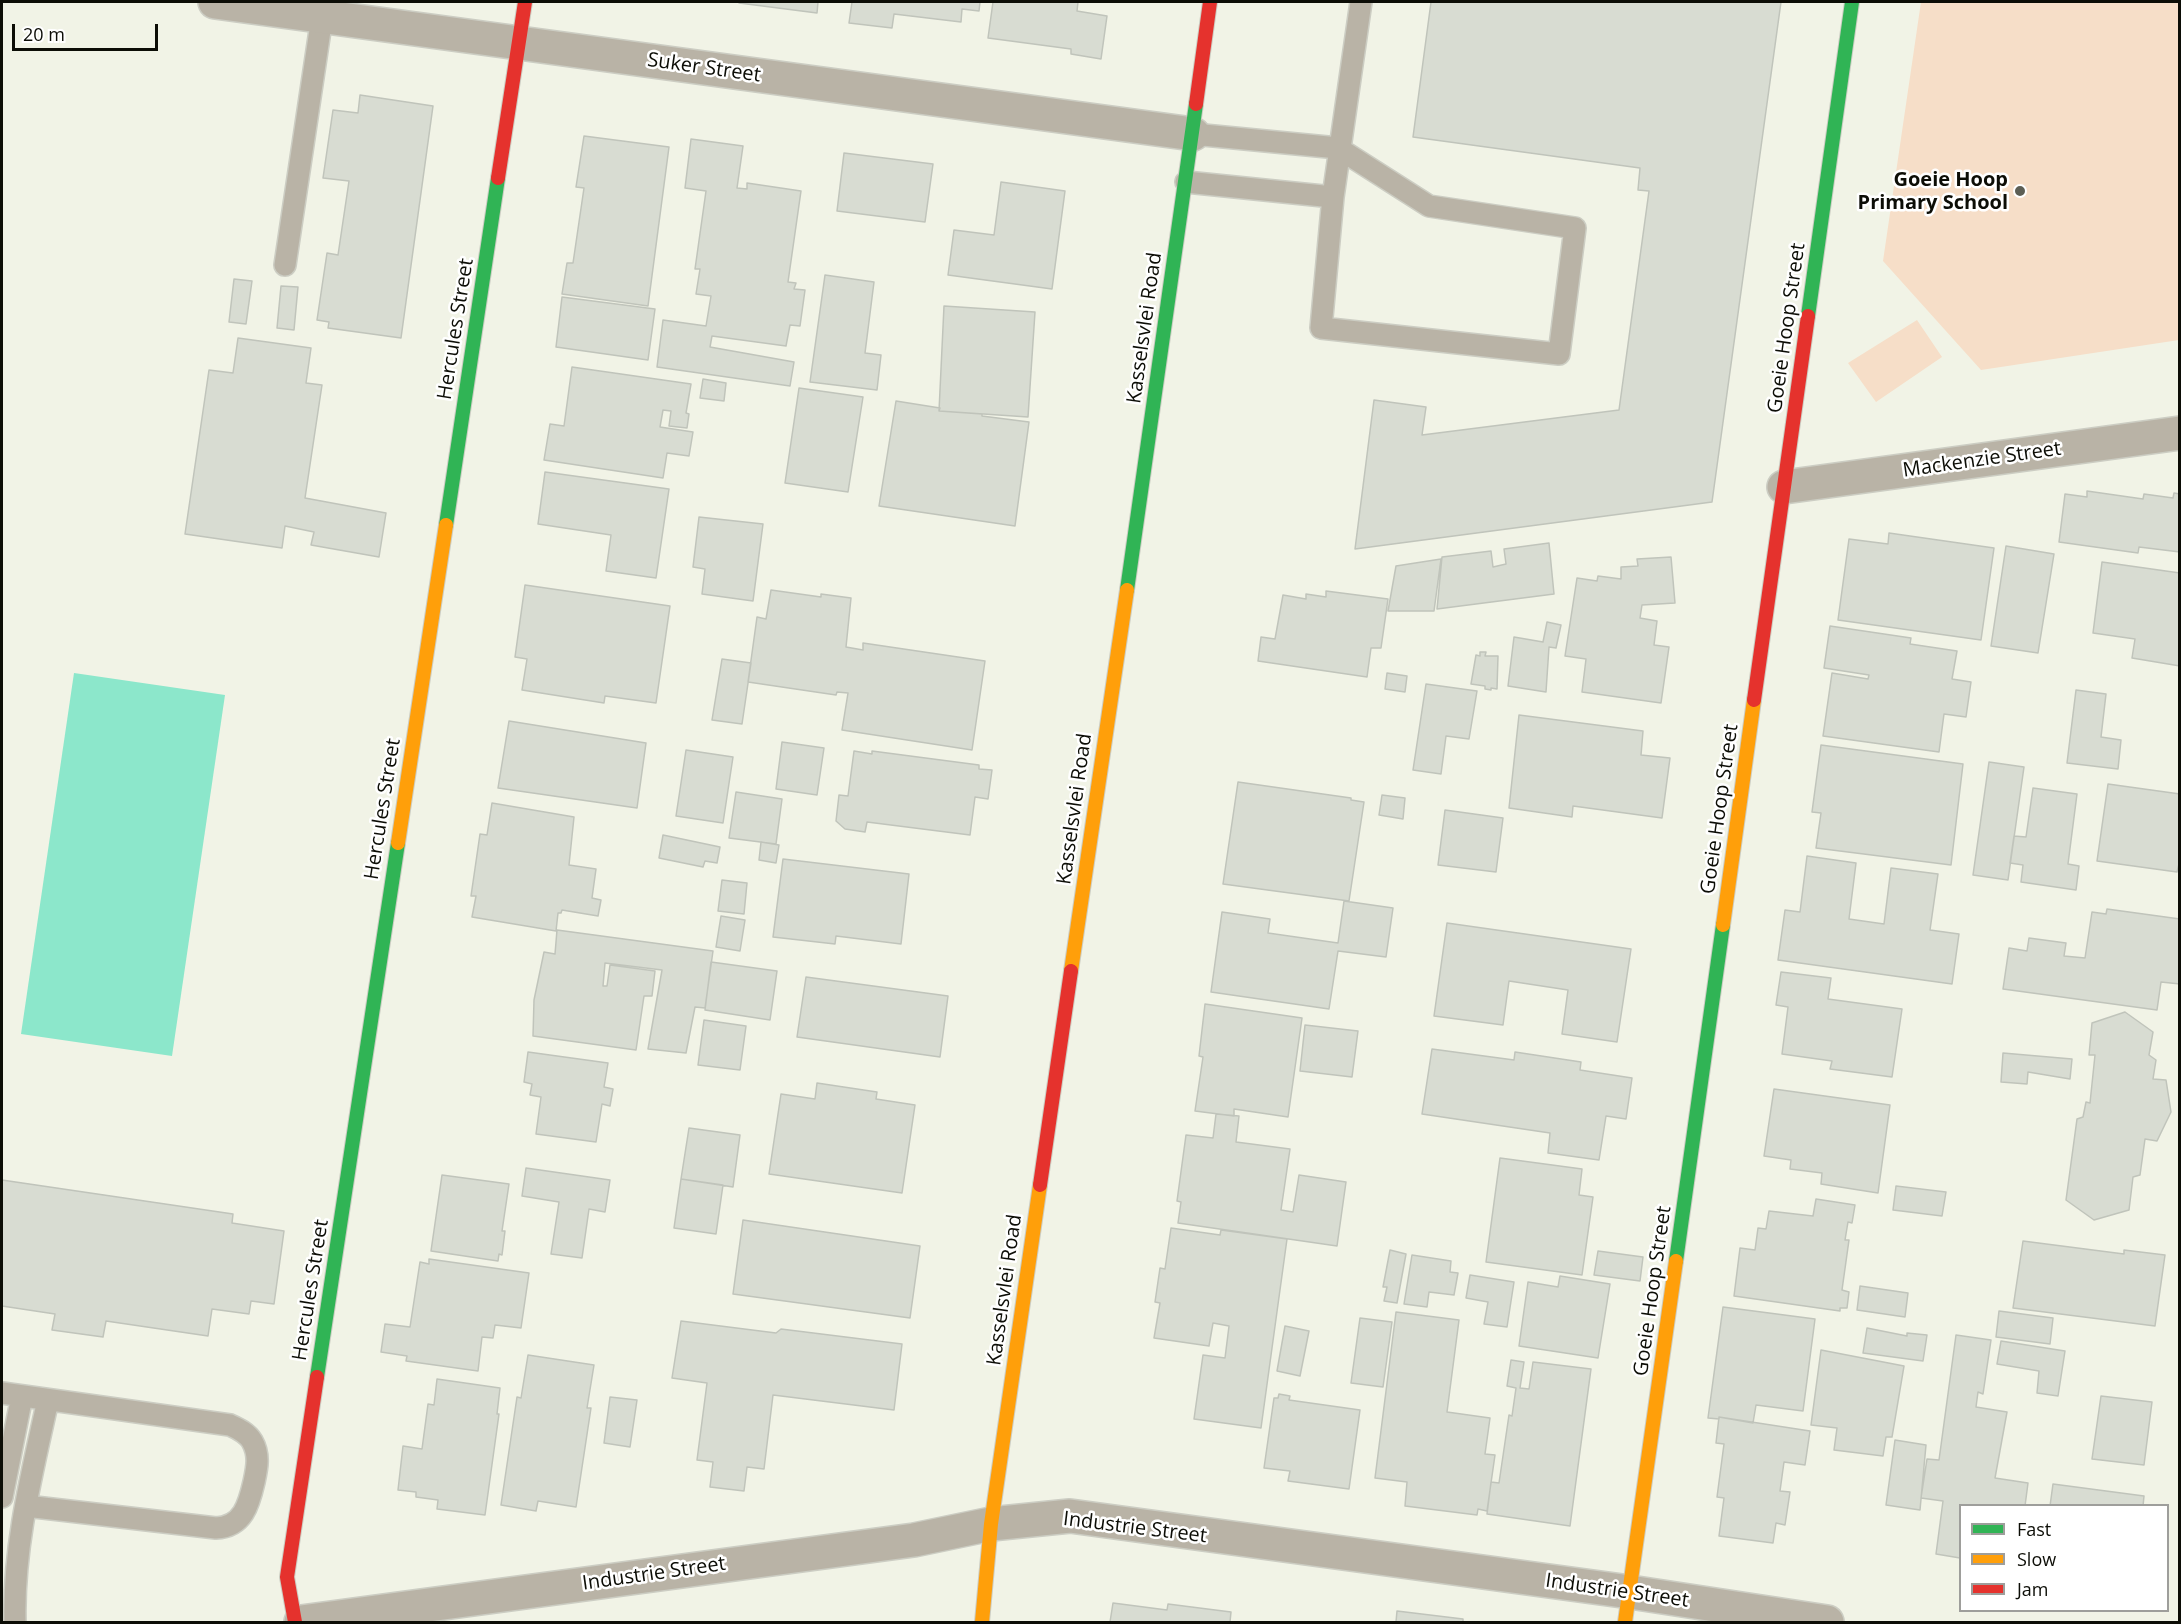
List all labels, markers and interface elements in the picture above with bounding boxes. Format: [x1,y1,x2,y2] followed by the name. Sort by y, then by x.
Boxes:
[15,12,160,50] scale bar
[23,22,65,46] text: 20 m
[646,48,762,88] street label: Suker Street
[1858,168,2008,215] place label: Goeie Hoop Primary School
[2013,184,2027,198] marker: Goeie Hoop Primary School
[1763,241,1811,415] street label: Goeie Hoop Street
[1123,251,1167,405] street label: Kasselsvlei Road
[433,257,479,401] street label: Hercules Street
[1901,437,2063,483] street label: Mackenzie Street
[1696,722,1744,896] street label: Goeie Hoop Street
[1053,732,1097,886] street label: Kasselsvlei Road
[360,737,406,881] street label: Hercules Street
[1629,1204,1677,1378] street label: Goeie Hoop Street
[983,1213,1027,1367] street label: Kasselsvlei Road
[288,1218,334,1362] street label: Hercules Street
[1959,1504,2169,1612] legend
[1062,1507,1208,1549] street label: Industrie Street
[2017,1517,2051,1541] text: Fast
[2017,1547,2056,1571] text: Slow
[581,1552,727,1596] street label: Industrie Street
[1544,1569,1690,1613] street label: Industrie Street
[2017,1577,2049,1601] text: Jam

